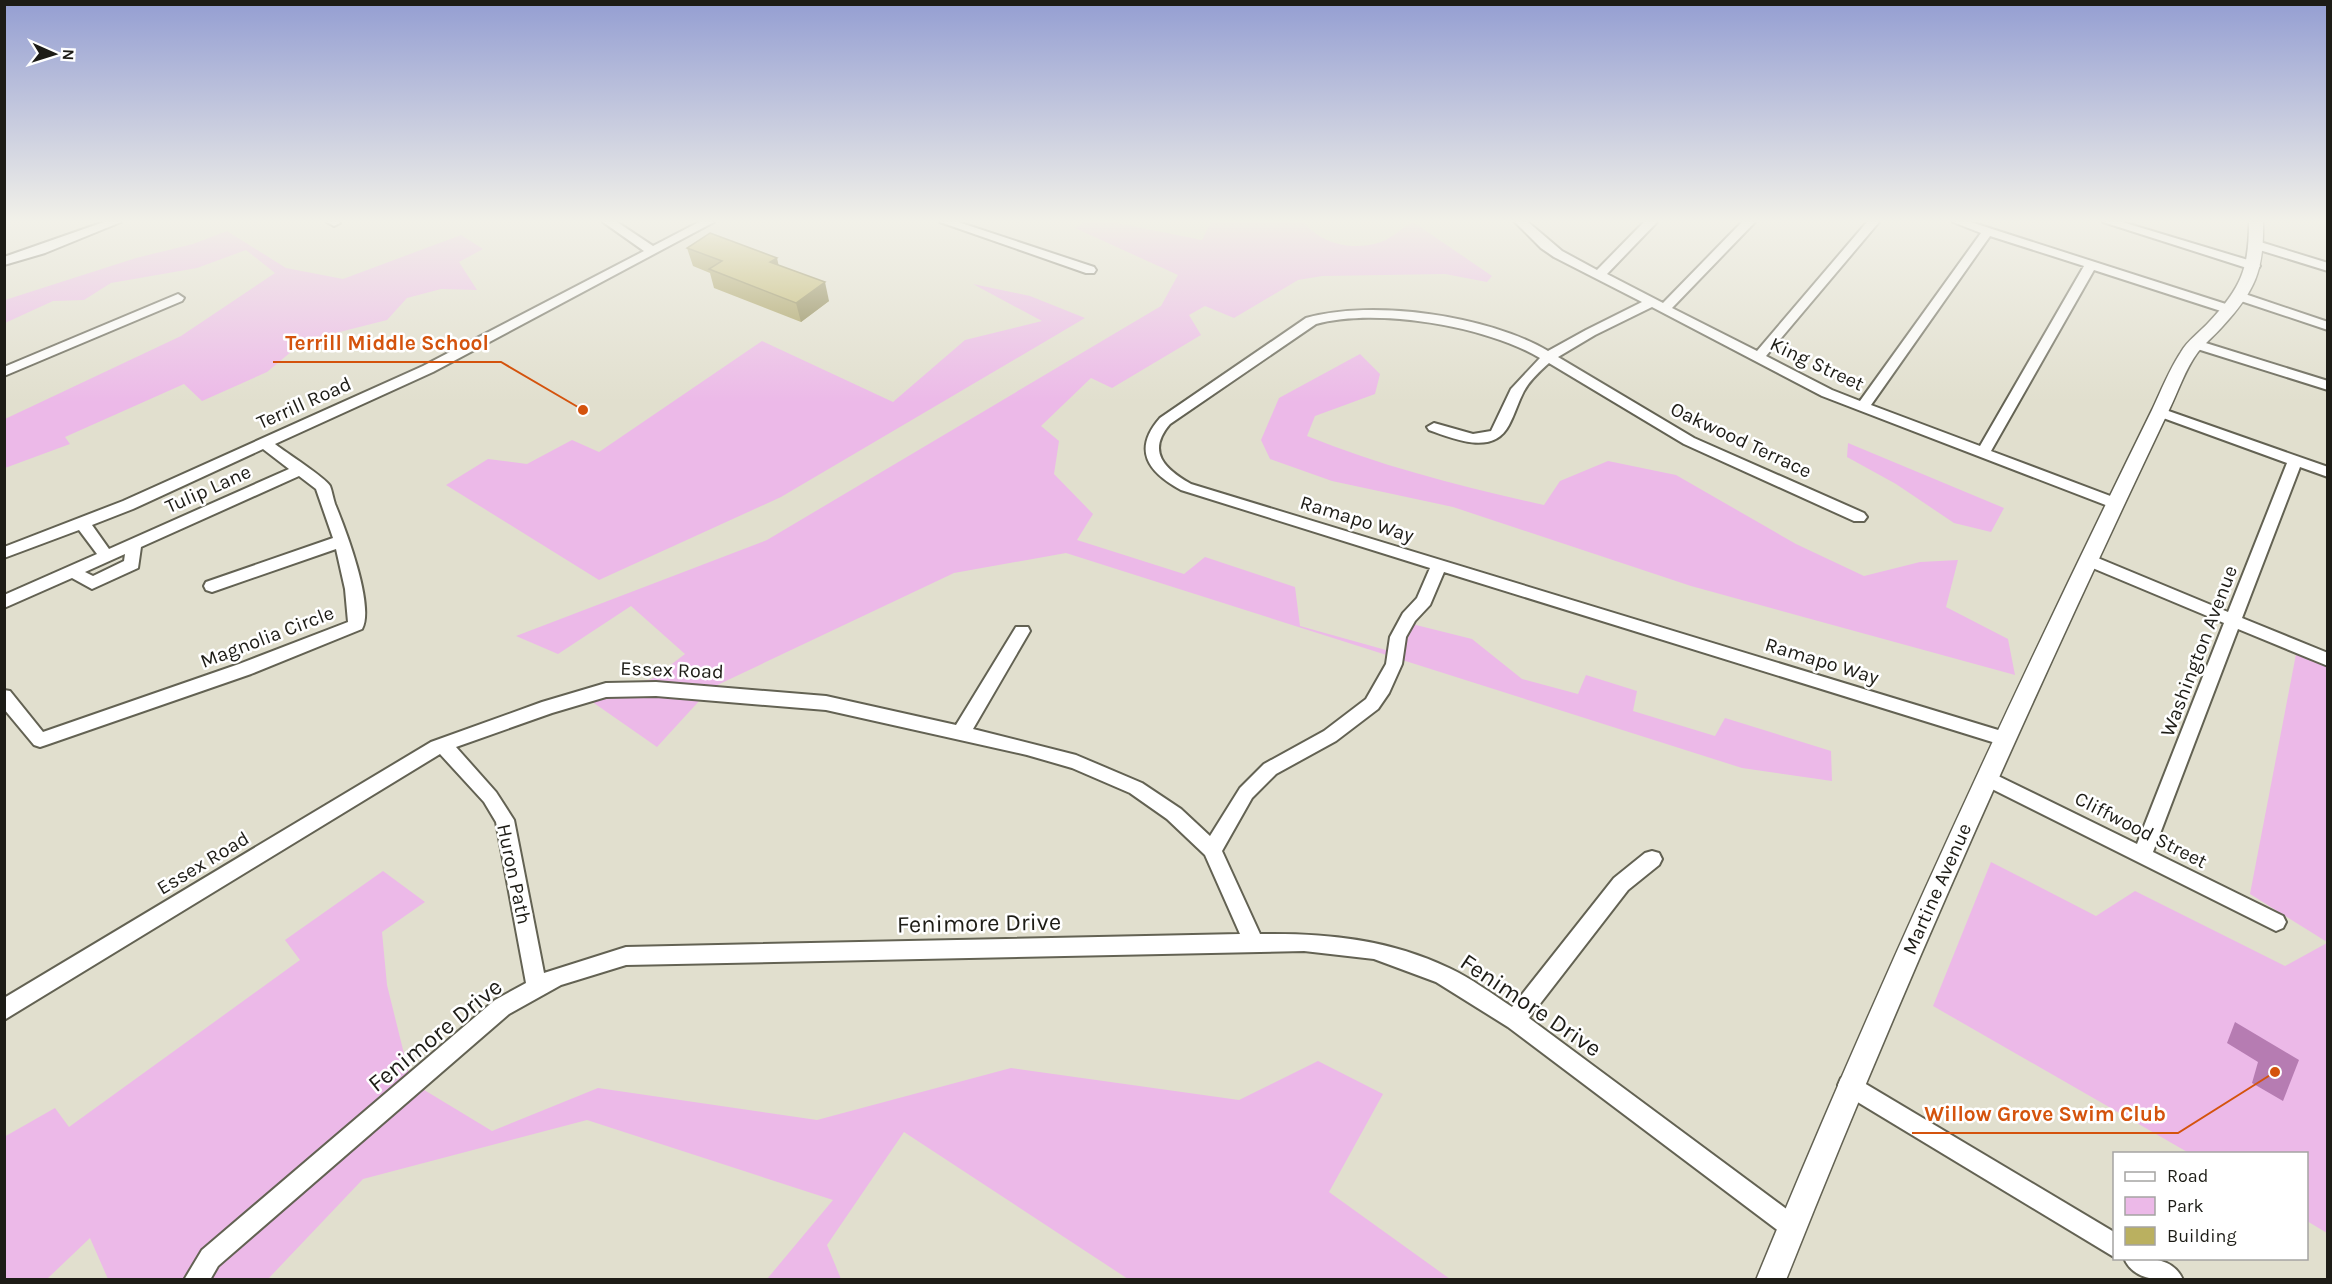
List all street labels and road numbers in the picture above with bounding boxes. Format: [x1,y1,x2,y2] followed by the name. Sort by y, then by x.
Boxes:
[1766,332,1868,396] street label: King Street
[253,372,355,434] street label: Terrill Road
[1667,397,1815,483] street label: Oakwood Terrace
[162,460,254,518] street label: Tulip Lane
[1297,491,1417,547] street label: Ramapo Way
[2156,562,2242,740] street label: Washington Avenue
[197,601,337,673] street label: Magnolia Circle
[1762,633,1882,689] street label: Ramapo Way
[620,657,724,683] street label: Essex Road
[2071,787,2211,873] street label: Cliffwood Street
[1898,820,1976,958] street label: Martine Avenue
[492,822,536,926] street label: Huron Path
[153,826,253,900] street label: Essex Road
[897,908,1061,938] street label: Fenimore Drive
[1455,947,1607,1063] street label: Fenimore Drive
[362,972,508,1098] street label: Fenimore Drive

